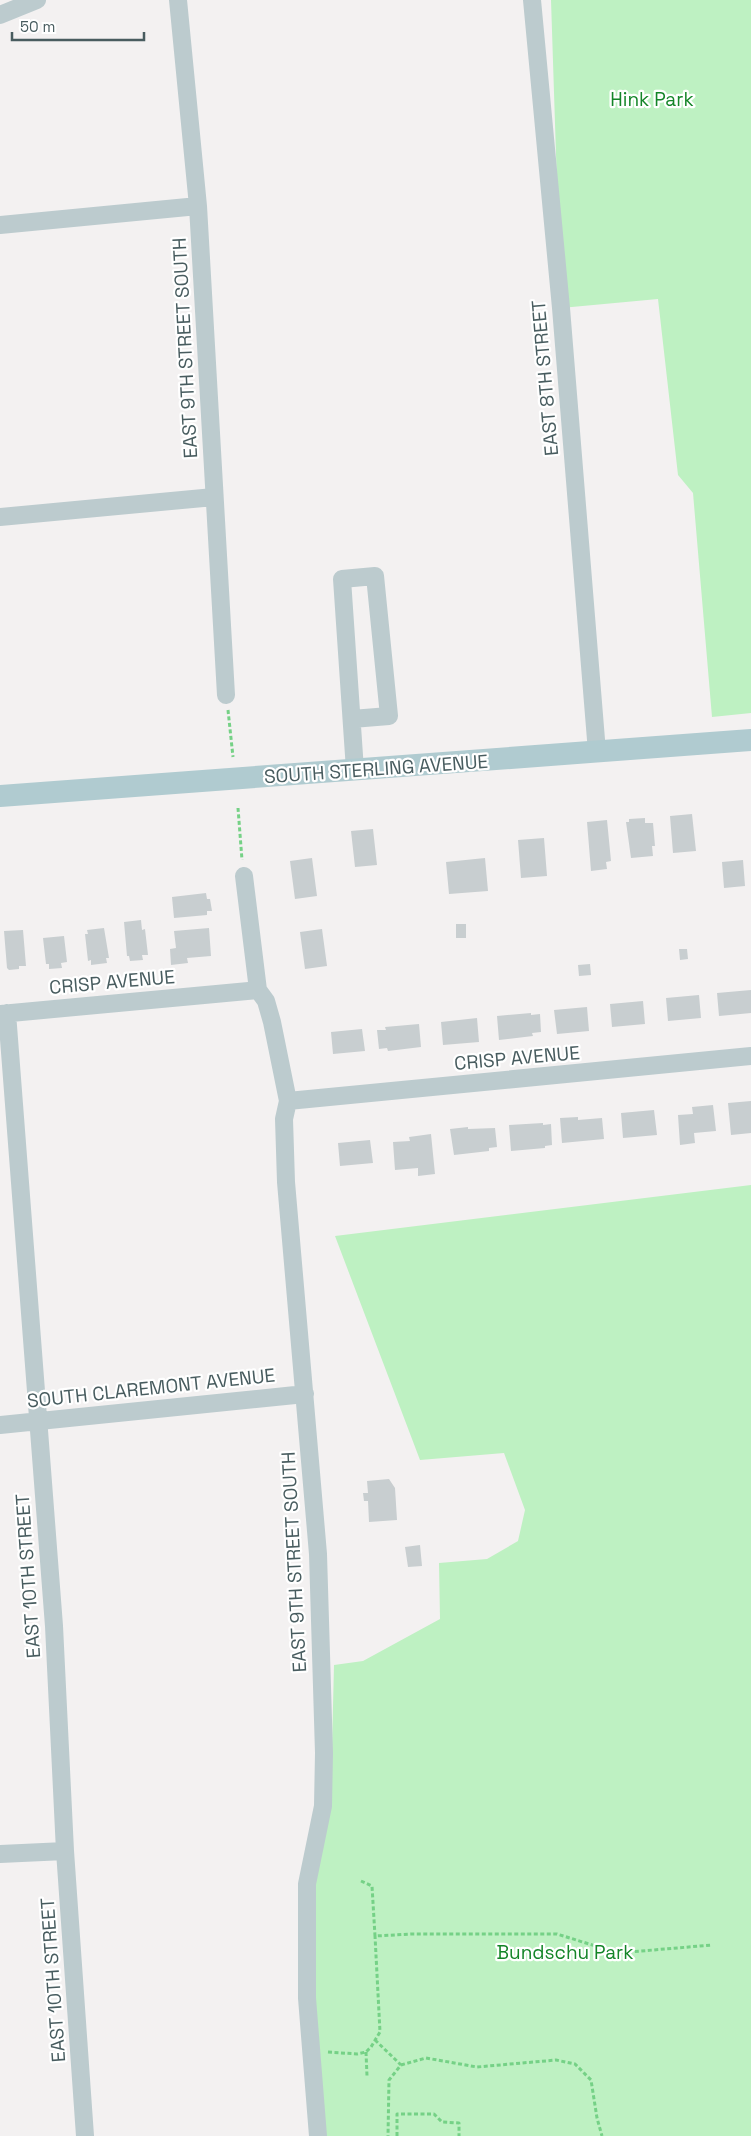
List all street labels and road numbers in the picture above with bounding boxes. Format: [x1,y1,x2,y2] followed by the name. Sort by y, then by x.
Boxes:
[167,237,203,459] street label: EAST 9TH STREET SOUTH
[526,299,564,457] street label: EAST 8TH STREET
[263,749,489,789] street label: SOUTH STERLING AVENUE
[48,964,176,1000] street label: CRISP AVENUE
[453,1040,581,1076] street label: CRISP AVENUE
[26,1363,276,1413] street label: SOUTH CLAREMONT AVENUE
[276,1451,312,1673] street label: EAST 9TH STREET SOUTH
[10,1493,46,1659] street label: EAST 10TH STREET
[35,1897,71,2063] street label: EAST 10TH STREET

